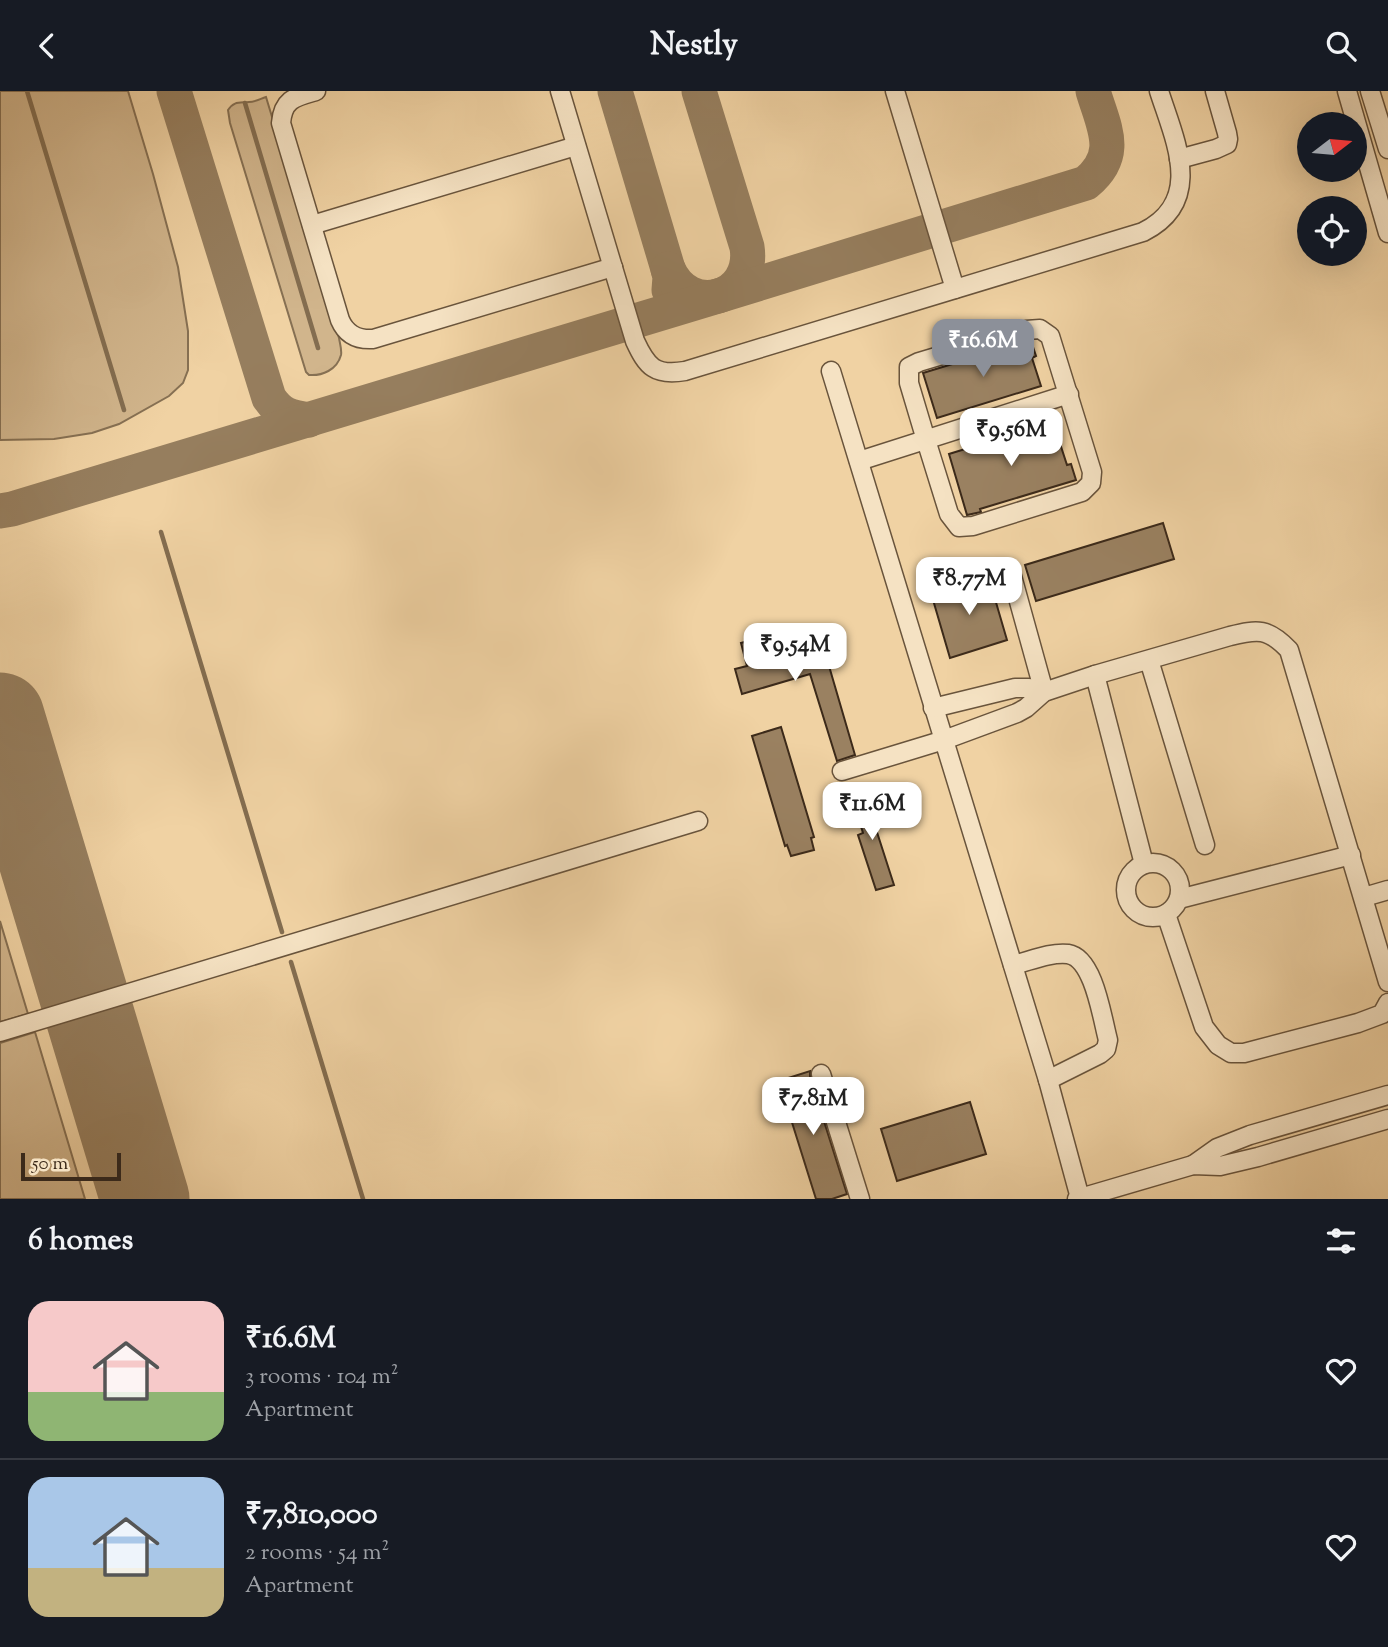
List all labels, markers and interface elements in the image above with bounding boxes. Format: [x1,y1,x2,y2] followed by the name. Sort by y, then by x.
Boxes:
[650,23,738,69] text: Nestly
[28,27,66,65] icon: back
[1322,27,1360,65] icon: search
[1297,112,1367,182] north arrow
[1297,112,1367,266] map controls
[1297,196,1367,266] button: locate
[926,320,1040,379] pin: ₹16.6M
[948,325,1018,358] text: ₹16.6M
[954,409,1068,468] pin: ₹9.56M
[976,414,1046,447] text: ₹9.56M
[912,557,1026,617] pin: ₹8.77M
[932,563,1006,596] text: ₹8.77M
[738,623,852,683] pin: ₹9.54M
[760,629,830,662] text: ₹9.54M
[815,783,929,842] pin: ₹11.6M
[839,788,905,821] text: ₹11.6M
[756,1077,870,1137] pin: ₹7.81M
[778,1083,848,1116] text: ₹7.81M
[21,1150,121,1182] scale bar
[32,1151,68,1178] text: 50 m
[28,1220,133,1263] text: 6 homes
[1322,1222,1360,1260] icon: filters
[245,1318,336,1361] text: ₹16.6M
[84,1329,168,1413] icon: home
[1322,1352,1360,1390] icon: heart
[245,1361,399,1394] text: 3 rooms · 104 m²
[245,1394,354,1427] text: Apartment
[245,1494,378,1537] text: ₹7,810,000
[84,1505,168,1589] icon: home
[1322,1528,1360,1566] icon: heart
[245,1537,389,1570] text: 2 rooms · 54 m²
[245,1570,354,1603] text: Apartment

